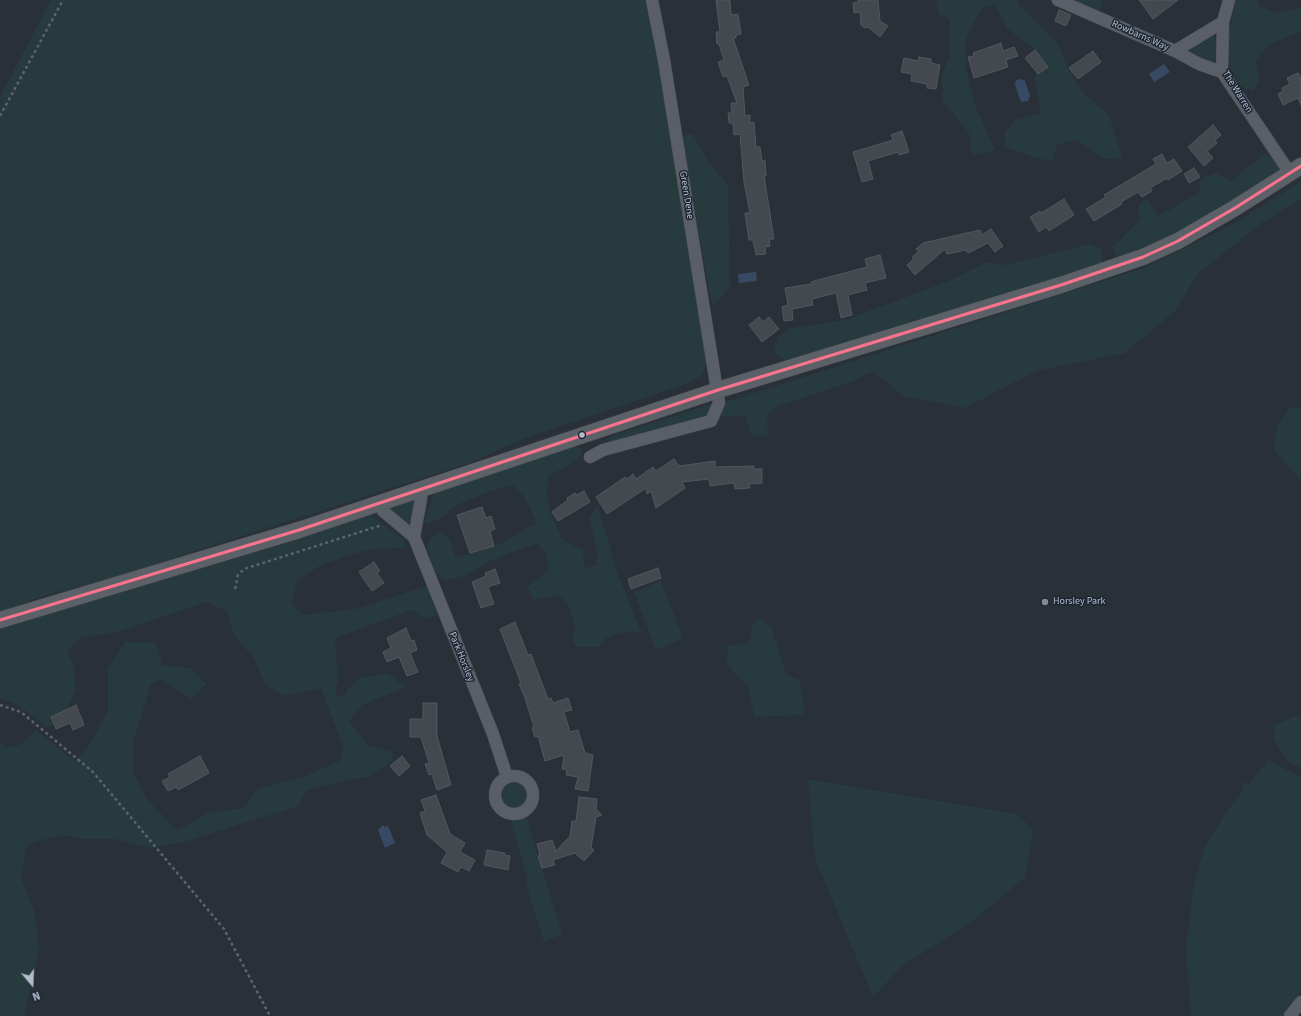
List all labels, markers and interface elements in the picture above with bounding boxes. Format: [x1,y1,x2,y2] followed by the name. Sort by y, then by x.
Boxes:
[1110,18,1170,54] street label: Rowbarns Way
[1219,69,1255,115] street label: The Warren
[676,170,696,220] street label: Green Dene
[577,430,587,440] unlabelled marker
[1053,596,1105,608] place label: Horsley Park
[1040,597,1050,607] marker: Horsley Park
[446,630,476,684] street label: Park Horsley
[12,964,52,1004] north arrow
[30,988,42,1004] text: N

